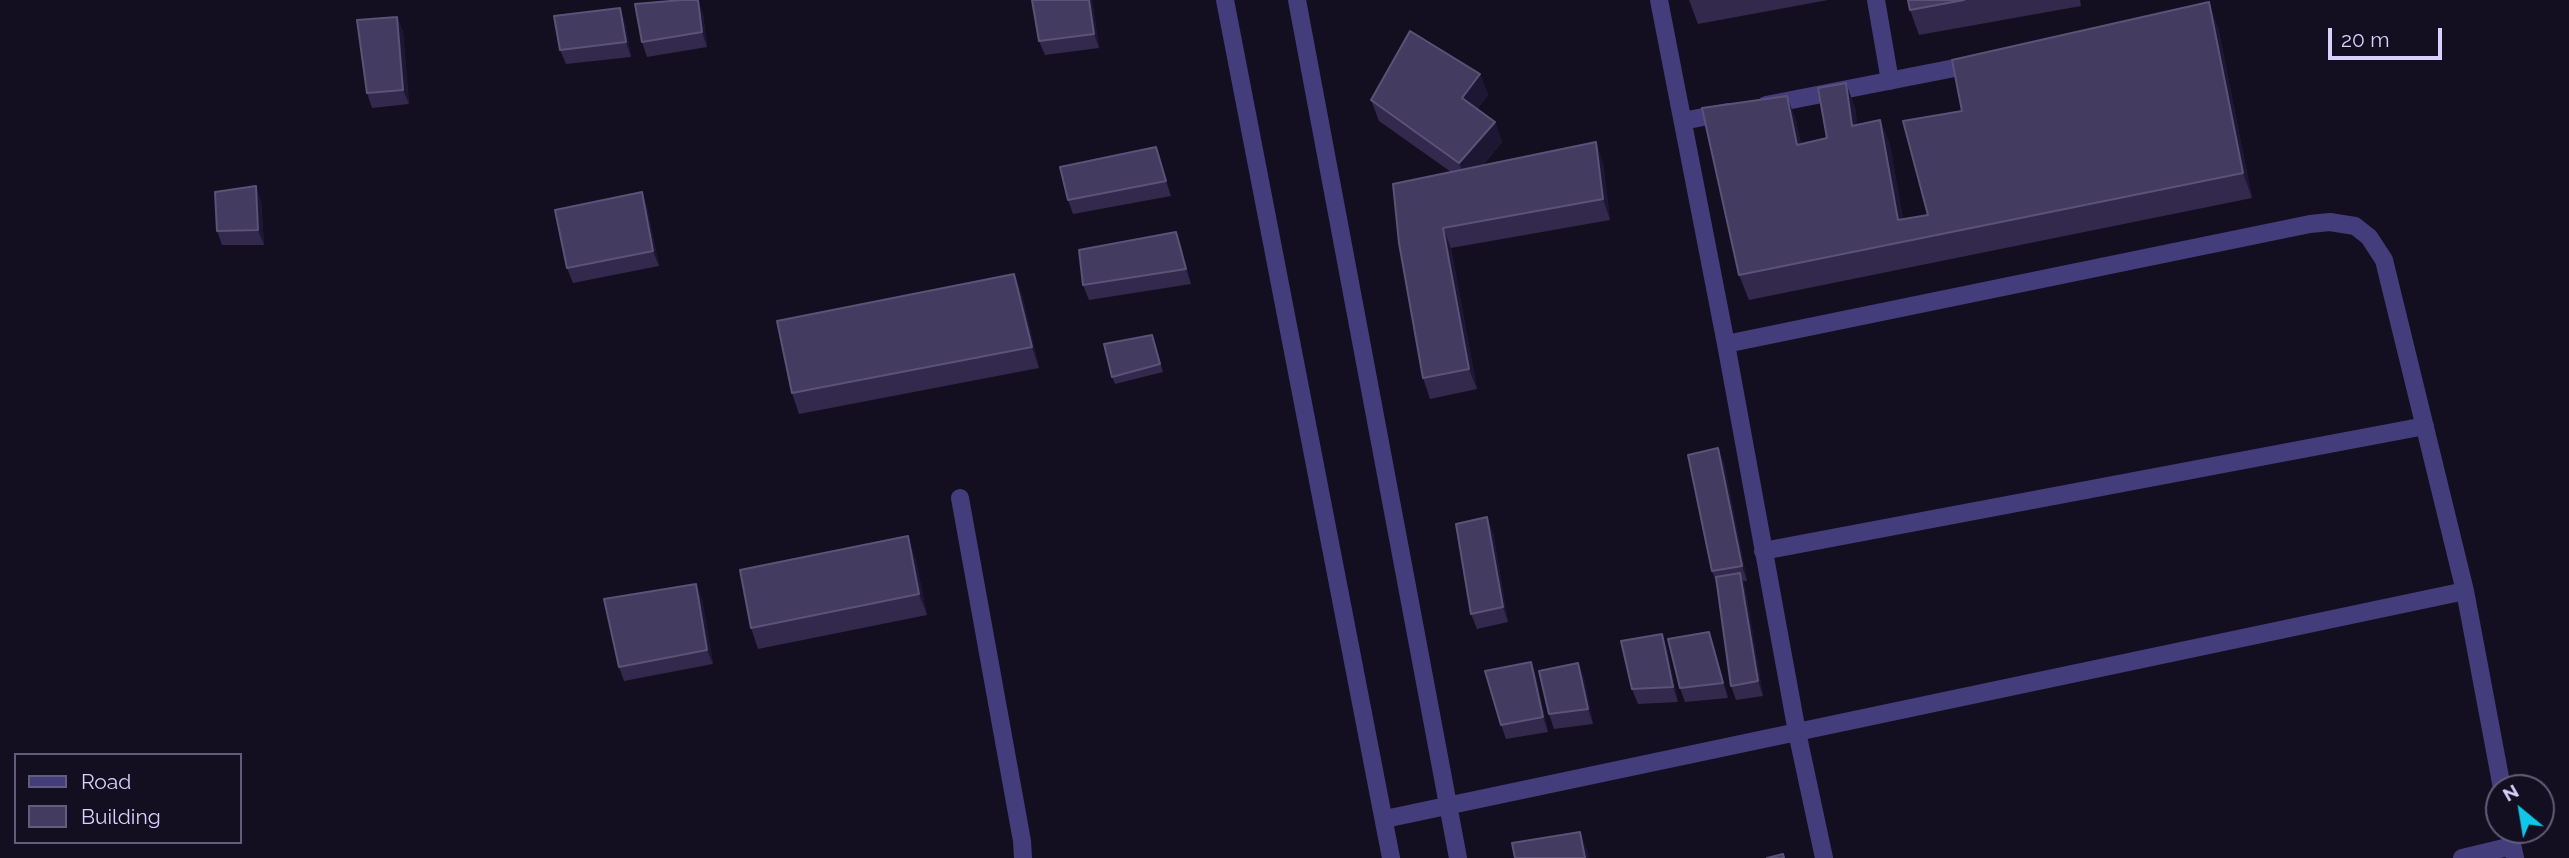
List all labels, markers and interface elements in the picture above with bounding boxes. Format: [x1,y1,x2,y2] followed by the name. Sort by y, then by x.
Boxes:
[2331,14,2445,58] scale bar
[2341,27,2389,52] text: 20 m
[14,753,242,844] legend
[81,769,131,794] text: Road
[2485,774,2555,844] north arrow
[2499,779,2522,806] text: N
[81,804,161,829] text: Building

